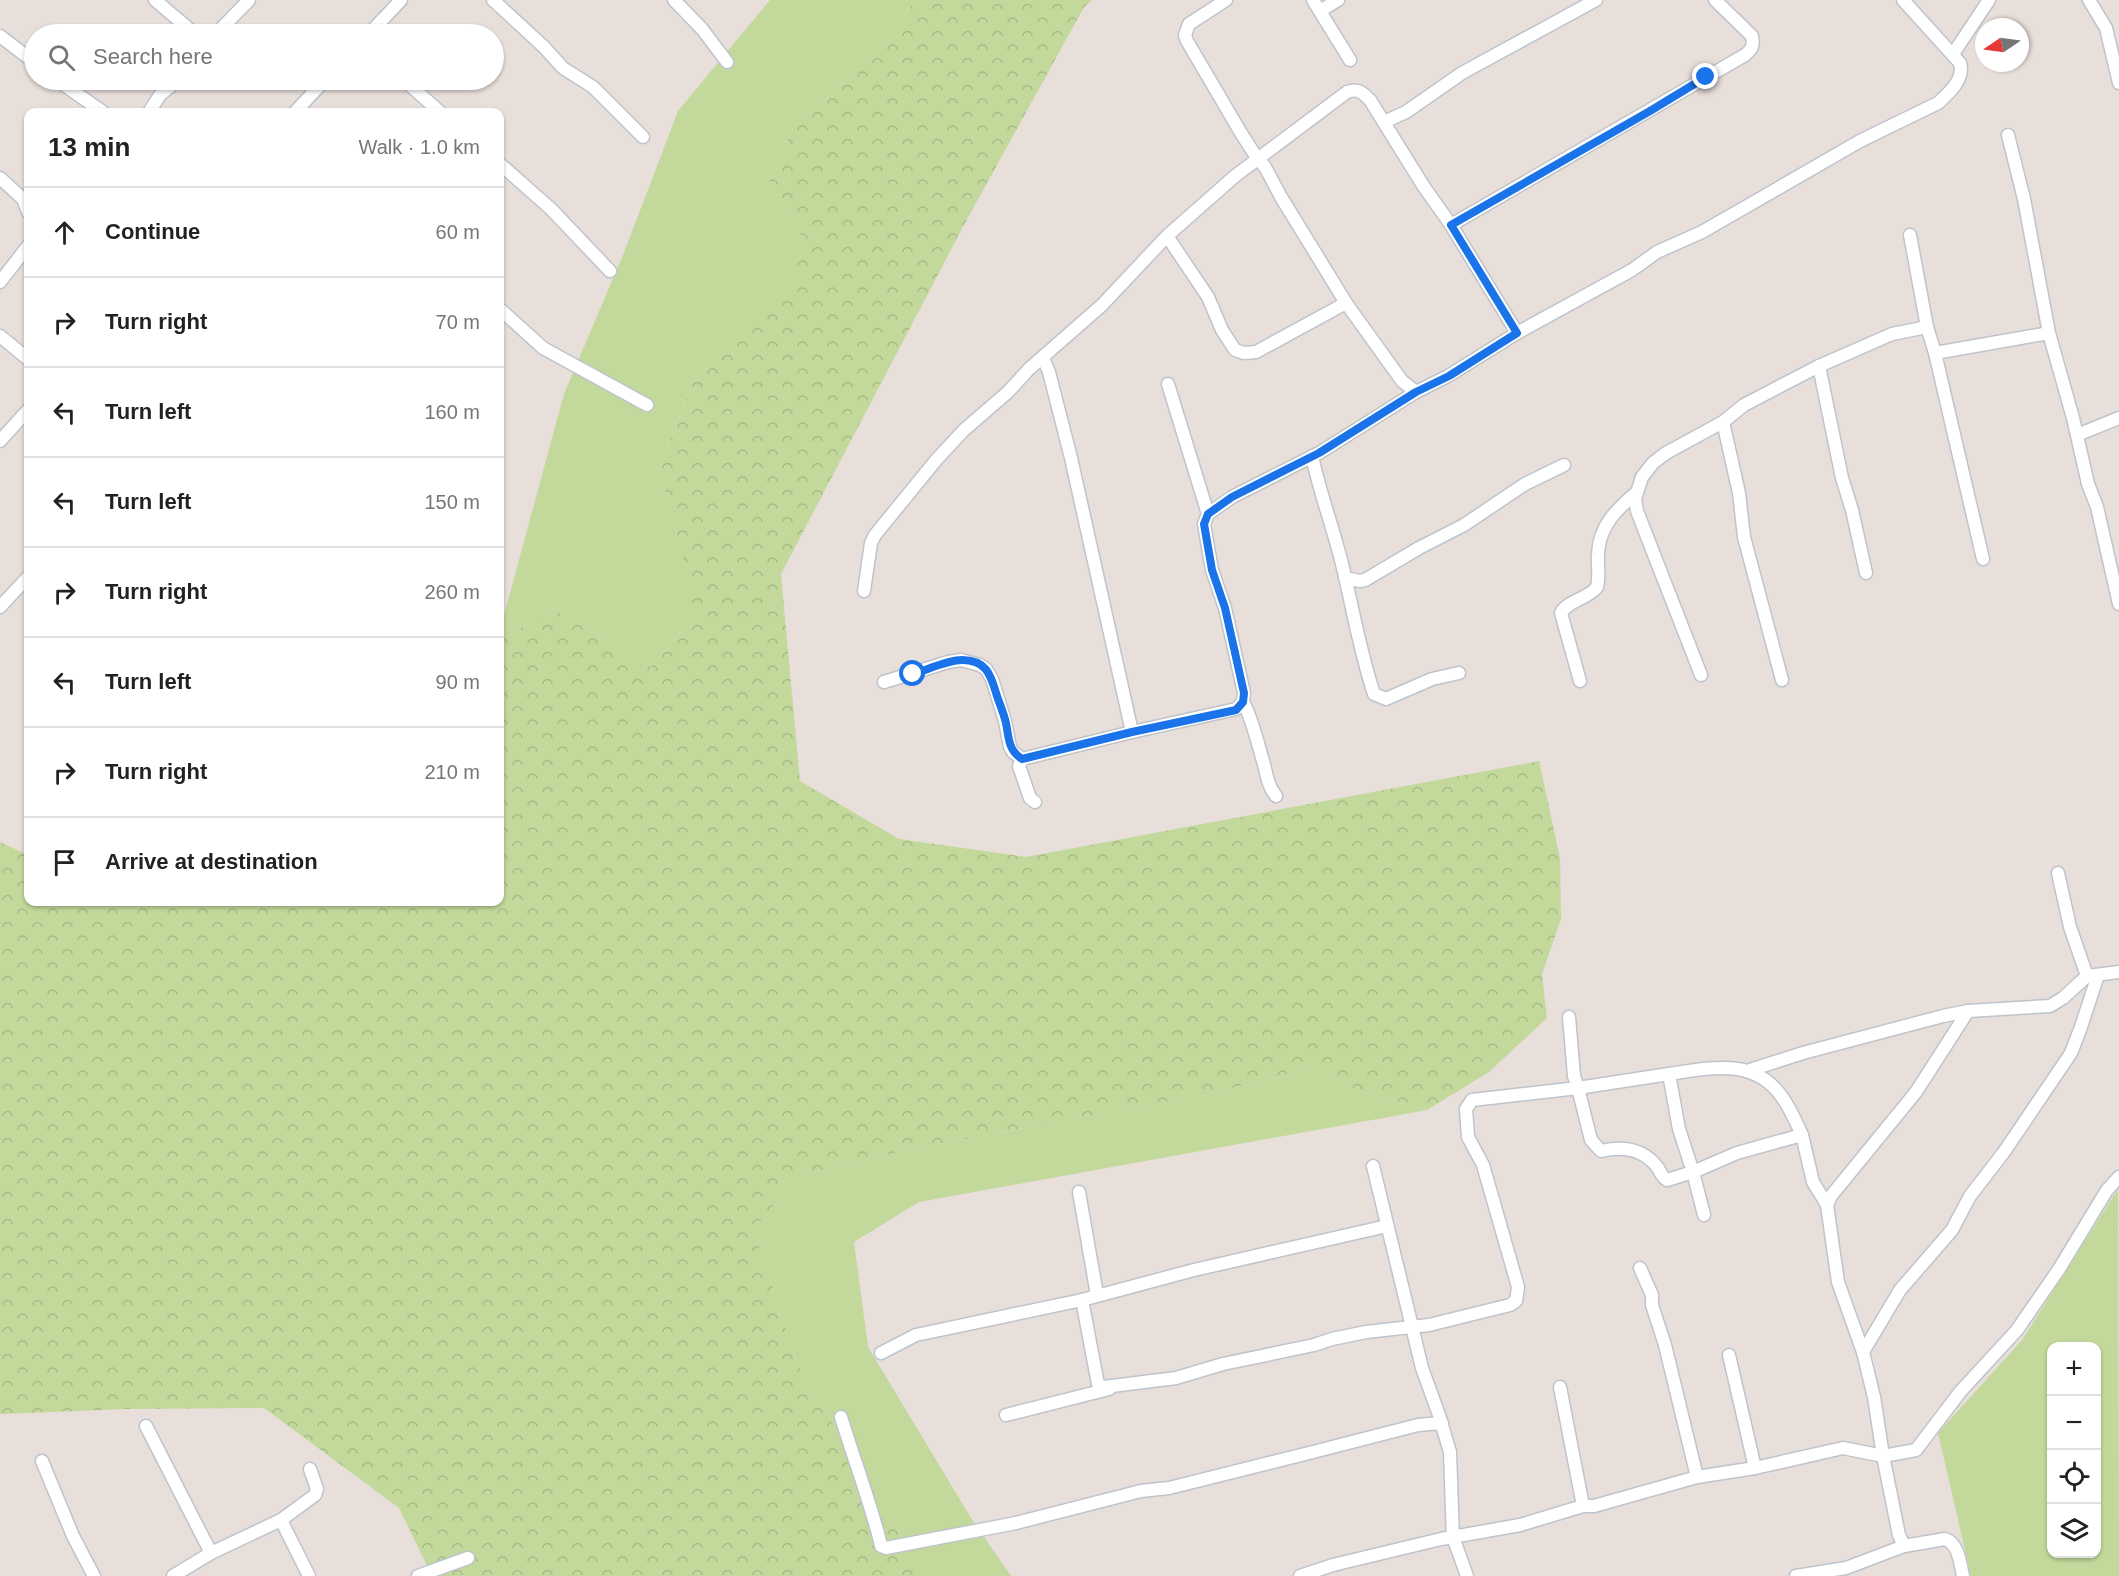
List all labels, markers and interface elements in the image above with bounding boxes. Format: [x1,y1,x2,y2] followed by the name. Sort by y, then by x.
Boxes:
[1975,18,2029,72] north arrow
[24,24,504,90] search box
[45,41,78,74] icon: search
[93,44,213,69] text: Search here
[1692,63,1718,89] route end
[48,132,130,162] text: 13 min
[359,136,480,158] text: Walk · 1.0 km
[48,216,81,249] icon: ahead
[105,219,200,244] text: Continue
[436,221,480,243] text: 60 m
[48,306,81,339] icon: right
[105,309,207,334] text: Turn right
[436,311,480,333] text: 70 m
[48,396,81,429] icon: left
[105,399,191,424] text: Turn left
[424,401,480,423] text: 160 m
[48,486,81,519] icon: left
[105,489,191,514] text: Turn left
[424,491,480,513] text: 150 m
[48,576,81,609] icon: right
[105,579,207,604] text: Turn right
[424,581,480,603] text: 260 m
[899,660,925,686] route start
[48,666,81,699] icon: left
[105,669,191,694] text: Turn left
[436,671,480,693] text: 90 m
[48,756,81,789] icon: right
[105,759,207,784] text: Turn right
[424,761,480,783] text: 210 m
[48,846,81,879] icon: arrive
[105,849,318,874] text: Arrive at destination
[2047,1342,2101,1558] map controls
[2047,1342,2101,1396] button: +
[2047,1396,2101,1450] button: −
[2047,1450,2101,1504] button: locate
[2047,1504,2101,1558] button: layers

